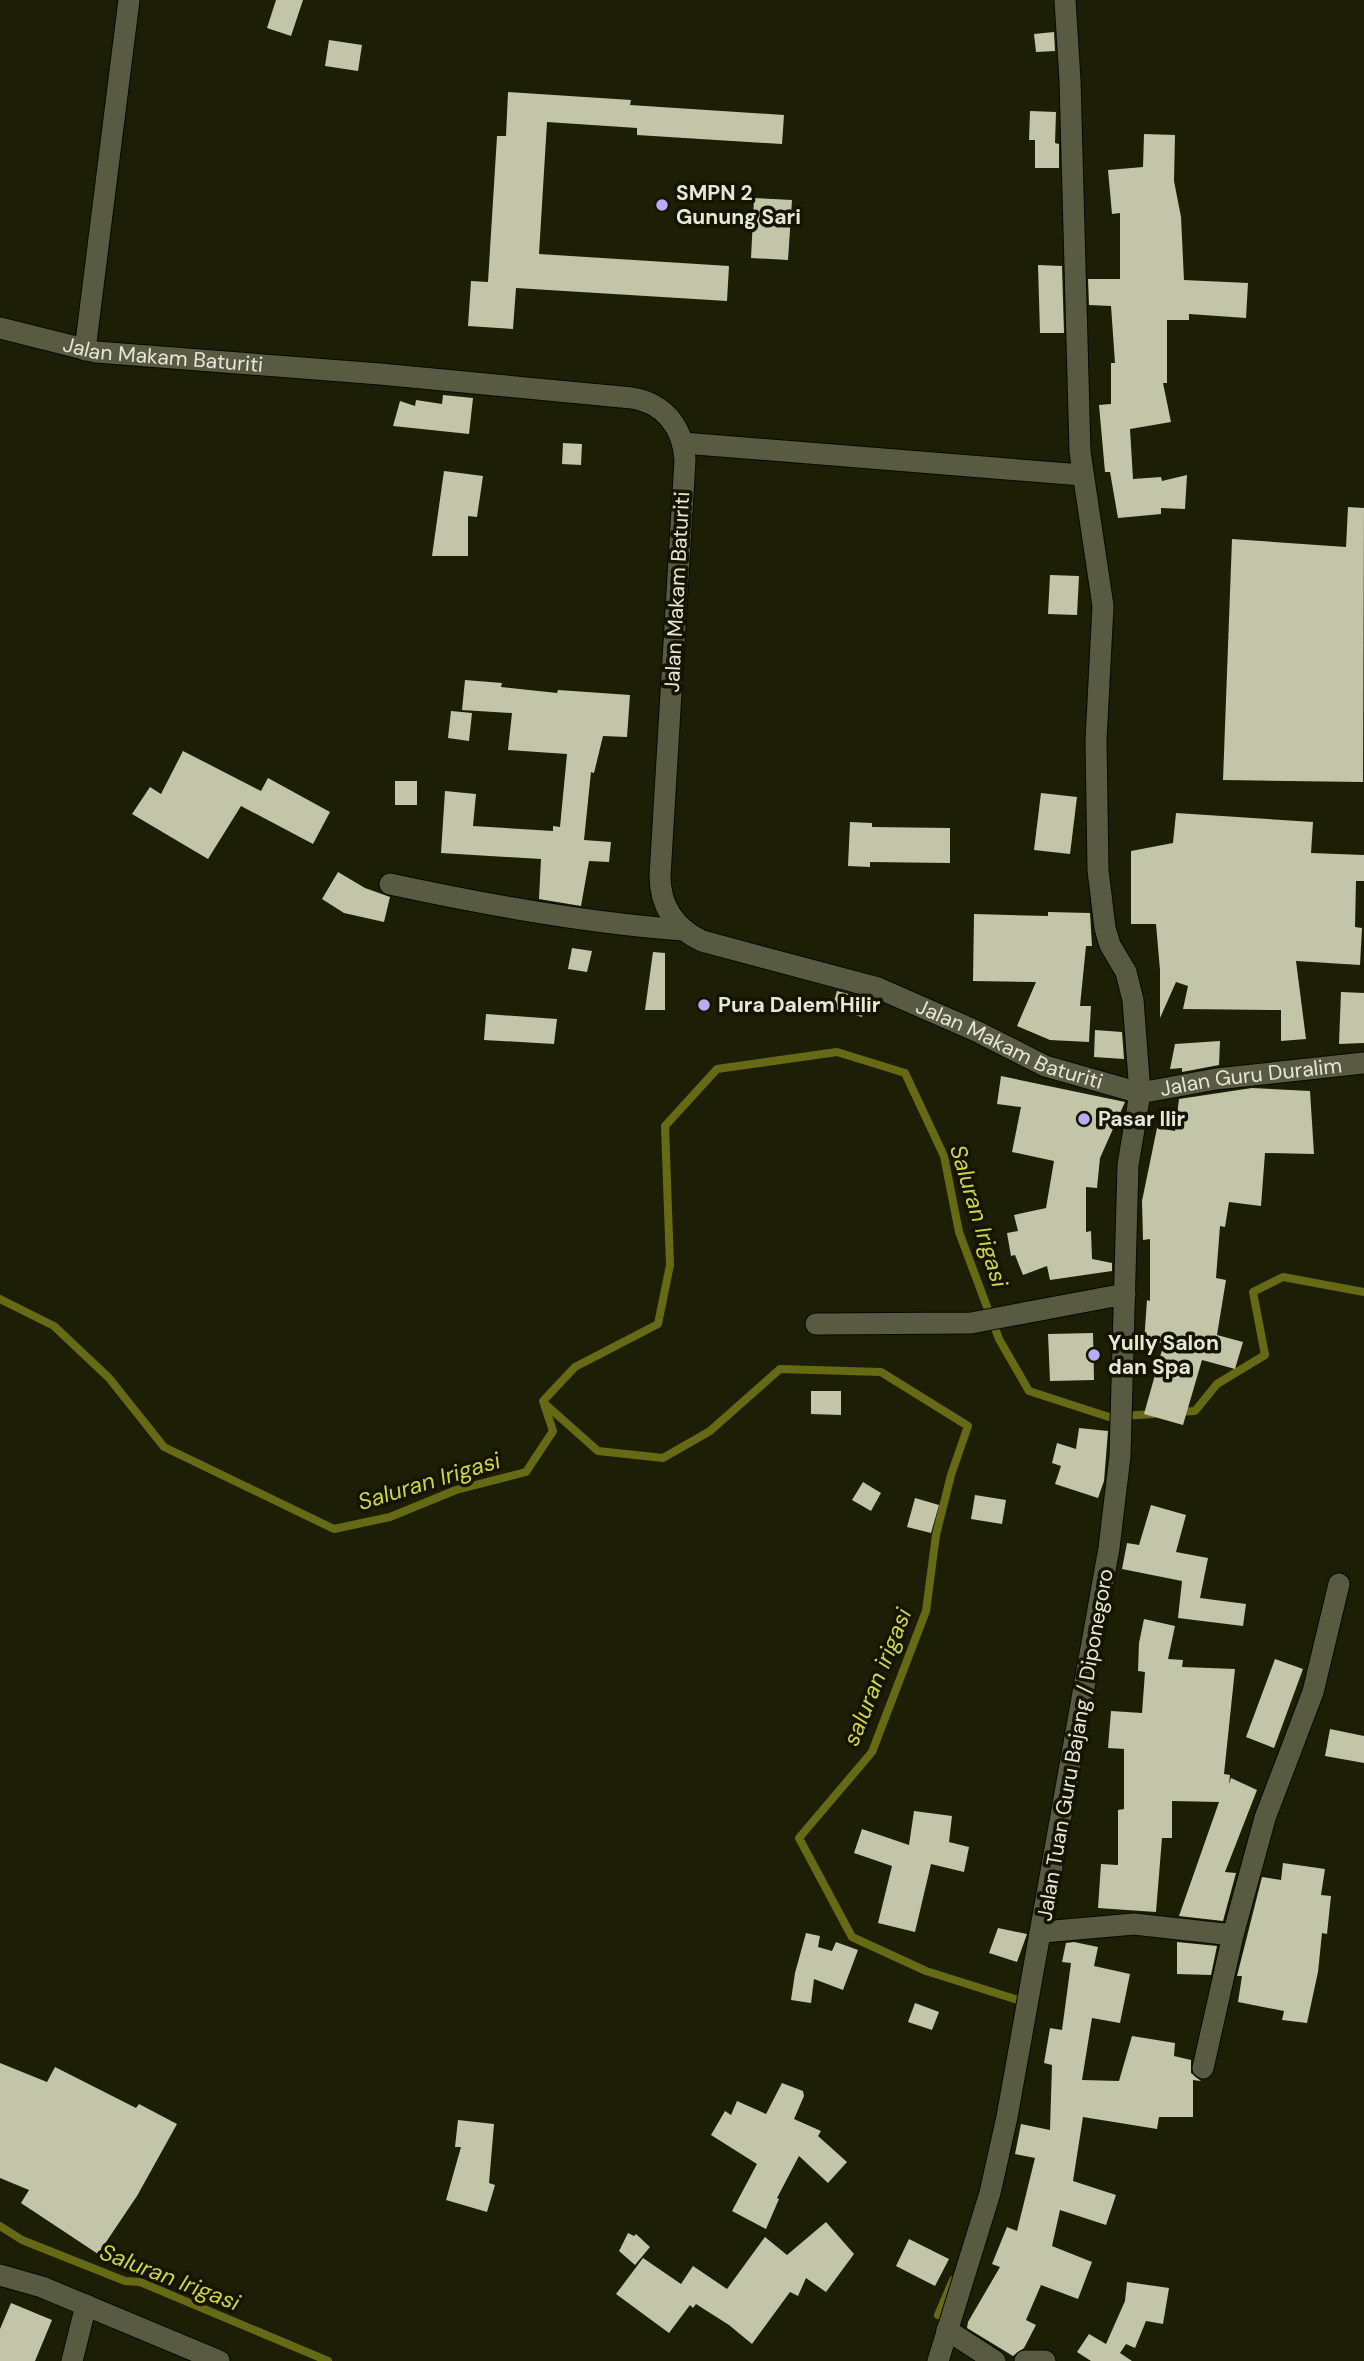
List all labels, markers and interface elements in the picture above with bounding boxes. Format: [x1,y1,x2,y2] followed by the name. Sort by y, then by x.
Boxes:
[676,179,801,231] place label: SMPN 2 Gunung Sari
[654,197,670,213] marker: SMPN 2 Gunung Sari
[60,330,264,379] street label: Jalan Makam Baturiti
[658,491,696,693] street label: Jalan Makam Baturiti
[718,991,881,1019] place label: Pura Dalem Hilir
[911,992,1106,1096] street label: Jalan Makam Baturiti
[696,997,712,1013] marker: Pura Dalem Hilir
[1158,1051,1343,1103] street label: Jalan Guru Duralim
[1098,1105,1186,1133] place label: Pasar Ilir
[1076,1111,1092,1127] marker: Pasar Ilir
[943,1141,1015,1291] water label: Saluran Irigasi
[1108,1329,1219,1381] place label: Yully Salon dan Spa
[1086,1347,1102,1363] marker: Yully Salon dan Spa
[354,1445,504,1517] water label: Saluran Irigasi
[1030,1567,1120,1923] street label: Jalan Tuan Guru Bajang / Diponegoro
[836,1603,918,1750] water label: saluran irigasi
[96,2237,245,2318] water label: Saluran Irigasi

